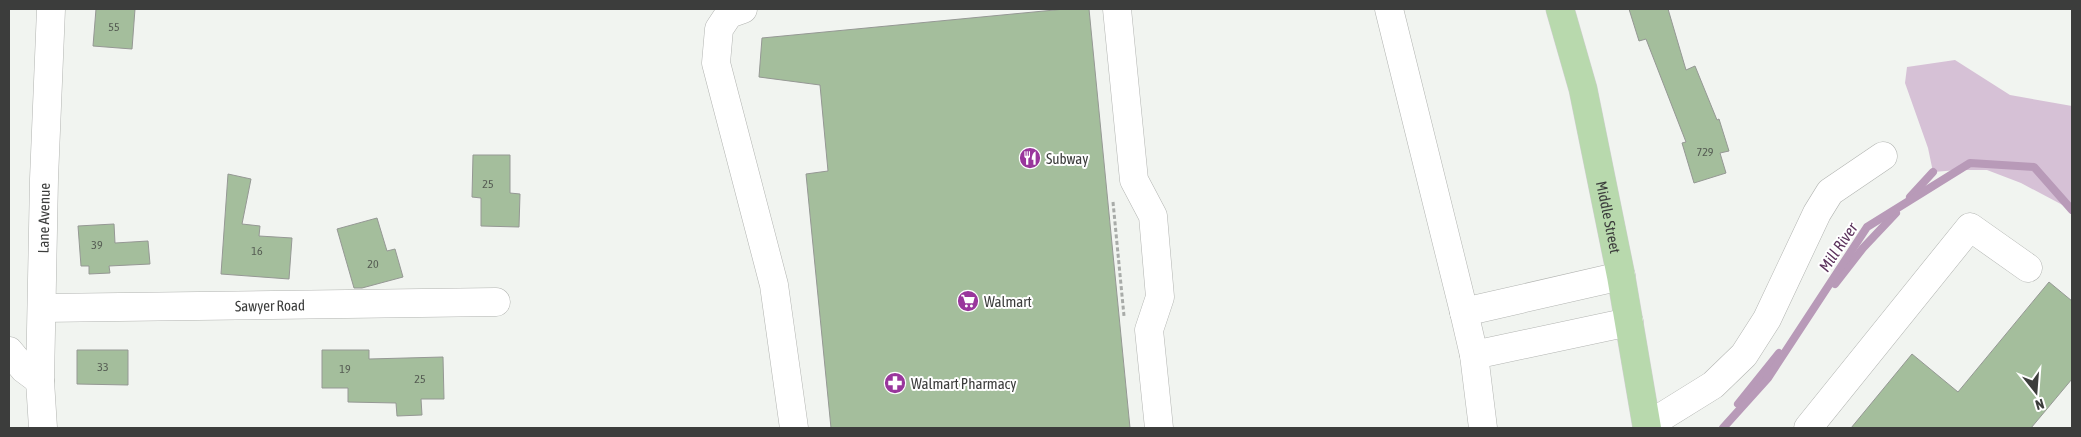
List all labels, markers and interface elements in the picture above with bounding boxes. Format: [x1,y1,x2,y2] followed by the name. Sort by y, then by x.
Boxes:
[108,20,120,34] house number: 55
[1697,145,1714,159] house number: 729
[1018,146,1042,170] restaurant icon: Subway
[1046,150,1088,167] place label: Subway
[482,177,494,191] house number: 25
[1593,179,1625,255] street label: Middle Street
[34,183,52,254] street label: Lane Avenue
[1815,218,1862,275] water label: Mill River
[91,238,103,252] house number: 39
[251,244,263,258] house number: 16
[367,257,379,271] house number: 20
[956,289,980,313] supermarket icon: Walmart
[984,293,1032,310] place label: Walmart
[235,296,305,314] street label: Sawyer Road
[97,360,109,374] house number: 33
[339,362,351,376] house number: 19
[2011,367,2061,417] north arrow
[883,371,907,395] pharmacy icon: Walmart Pharmacy
[414,372,426,386] house number: 25
[911,375,1016,392] place label: Walmart Pharmacy
[2034,396,2046,413] text: N

